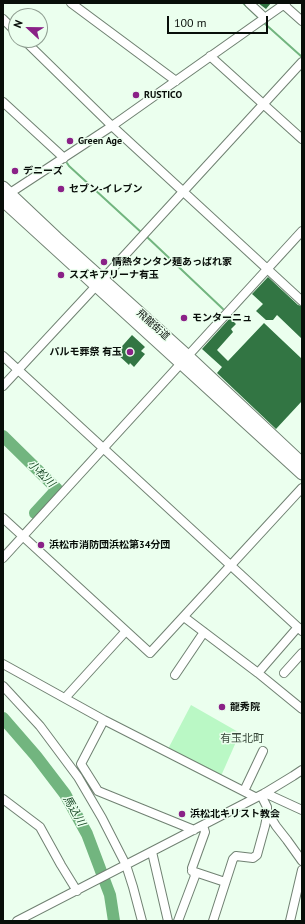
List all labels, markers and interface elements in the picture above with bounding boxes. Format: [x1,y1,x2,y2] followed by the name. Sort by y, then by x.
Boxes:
[8,8,48,48] north arrow
[169,8,270,34] scale bar
[174,15,207,30] text: 100 m
[10,18,26,30] text: N
[144,89,182,101] place label: RUSTICO
[131,90,141,100] marker: RUSTICO
[78,135,122,147] place label: Green Age
[65,136,75,146] marker: Green Age
[23,165,63,177] place label: デニーズ
[10,166,20,176] marker: デニーズ
[69,183,143,195] place label: セブン-イレブン
[56,184,66,194] marker: セブン-イレブン
[112,256,232,268] place label: 情熱タンタン麺あっぱれ家
[99,257,109,267] marker: 情熱タンタン麺あっぱれ家
[69,269,159,281] place label: スズキアリーナ有玉
[56,270,66,280] marker: スズキアリーナ有玉
[134,307,172,343] street label: 飛龍街道
[192,312,252,324] place label: モンターニュ
[179,313,189,323] marker: モンターニュ
[49,346,122,358] place label: パルモ葬祭 有玉
[125,347,135,357] marker: パルモ葬祭 有玉
[25,458,57,490] water label: 小松川
[49,539,170,551] place label: 浜松市消防団浜松第34分団
[36,540,46,550] marker: 浜松市消防団浜松第34分団
[230,701,260,713] place label: 龍秀院
[217,702,227,712] marker: 龍秀院
[220,732,264,746] district label: 有玉北町
[60,793,88,829] water label: 馬込川
[190,808,280,820] place label: 浜松北キリスト教会
[177,809,187,819] marker: 浜松北キリスト教会

